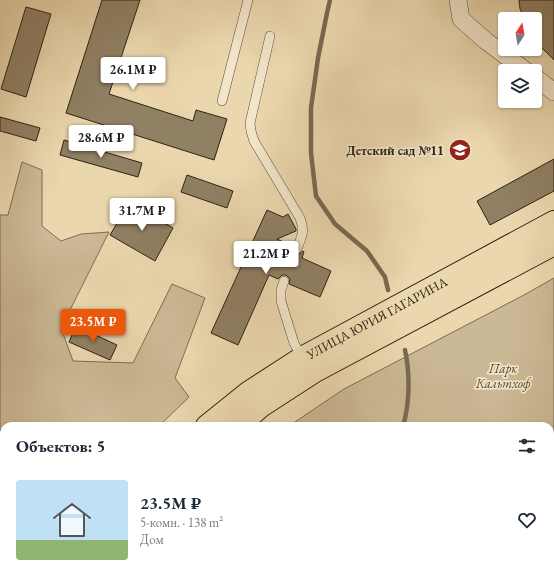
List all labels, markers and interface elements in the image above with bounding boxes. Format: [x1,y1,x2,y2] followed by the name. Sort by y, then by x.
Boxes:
[498,12,542,56] north arrow
[498,12,542,108] map controls
[96,57,170,91] pin: 26.1M ₽
[110,61,156,78] text: 26.1M ₽
[498,64,542,108] button: layers
[64,125,138,159] pin: 28.6M ₽
[78,129,124,146] text: 28.6M ₽
[447,137,473,163] school or university icon: Детский сад №11
[346,142,444,159] place label: Детский сад №11
[105,198,179,232] pin: 31.7M ₽
[119,202,165,219] text: 31.7M ₽
[229,241,303,275] pin: 21.2M ₽
[243,245,289,262] text: 21.2M ₽
[303,273,451,363] street label: УЛИЦА ЮРИЯ ГАГАРИНА
[56,309,130,343] pin: 23.5M ₽
[70,313,116,330] text: 23.5M ₽
[475,360,532,392] park label: Парк Кальтхоф
[16,435,106,457] text: Объектов: 5
[516,435,538,457] icon: filters
[140,492,201,514] text: 23.5M ₽
[48,496,96,544] icon: home
[516,509,538,531] icon: heart
[140,514,223,531] text: 5-комн. · 138 m²
[140,531,164,548] text: Дом

